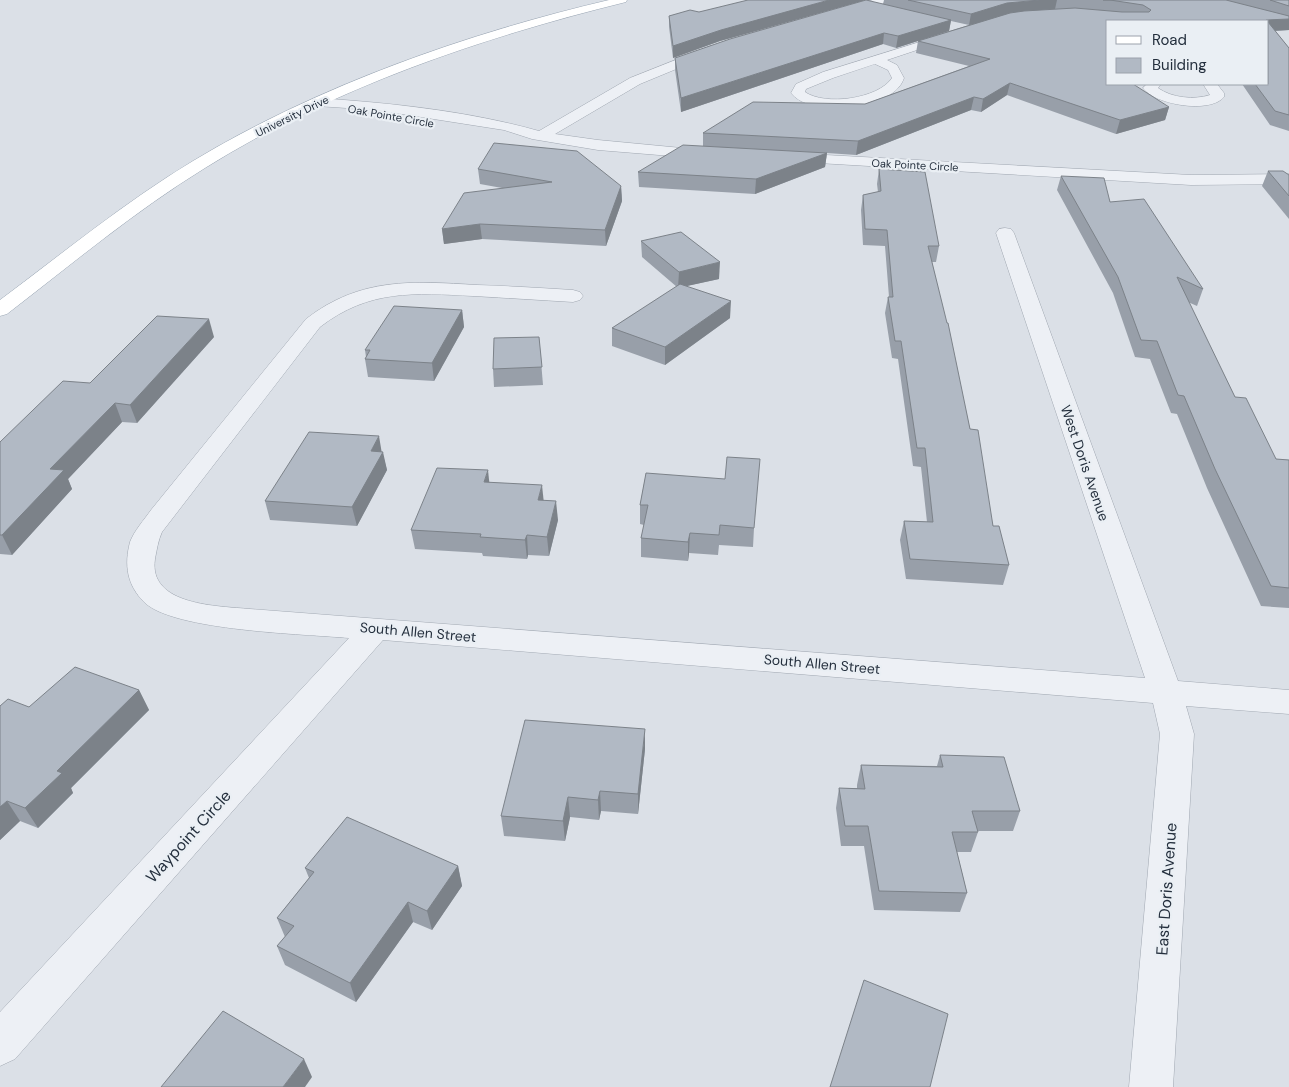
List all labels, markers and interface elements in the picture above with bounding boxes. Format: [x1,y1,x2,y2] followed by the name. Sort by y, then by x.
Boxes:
[1106,20,1269,85] legend
[1152,30,1187,50] text: Road
[1152,55,1207,75] text: Building
[253,92,331,140] street label: University Drive
[347,102,435,130] street label: Oak Pointe Circle
[871,156,959,174] street label: Oak Pointe Circle
[1057,403,1113,523] street label: West Doris Avenue
[359,618,477,646] street label: South Allen Street
[763,650,881,678] street label: South Allen Street
[141,786,236,887] street label: Waypoint Circle
[1151,822,1182,956] street label: East Doris Avenue

